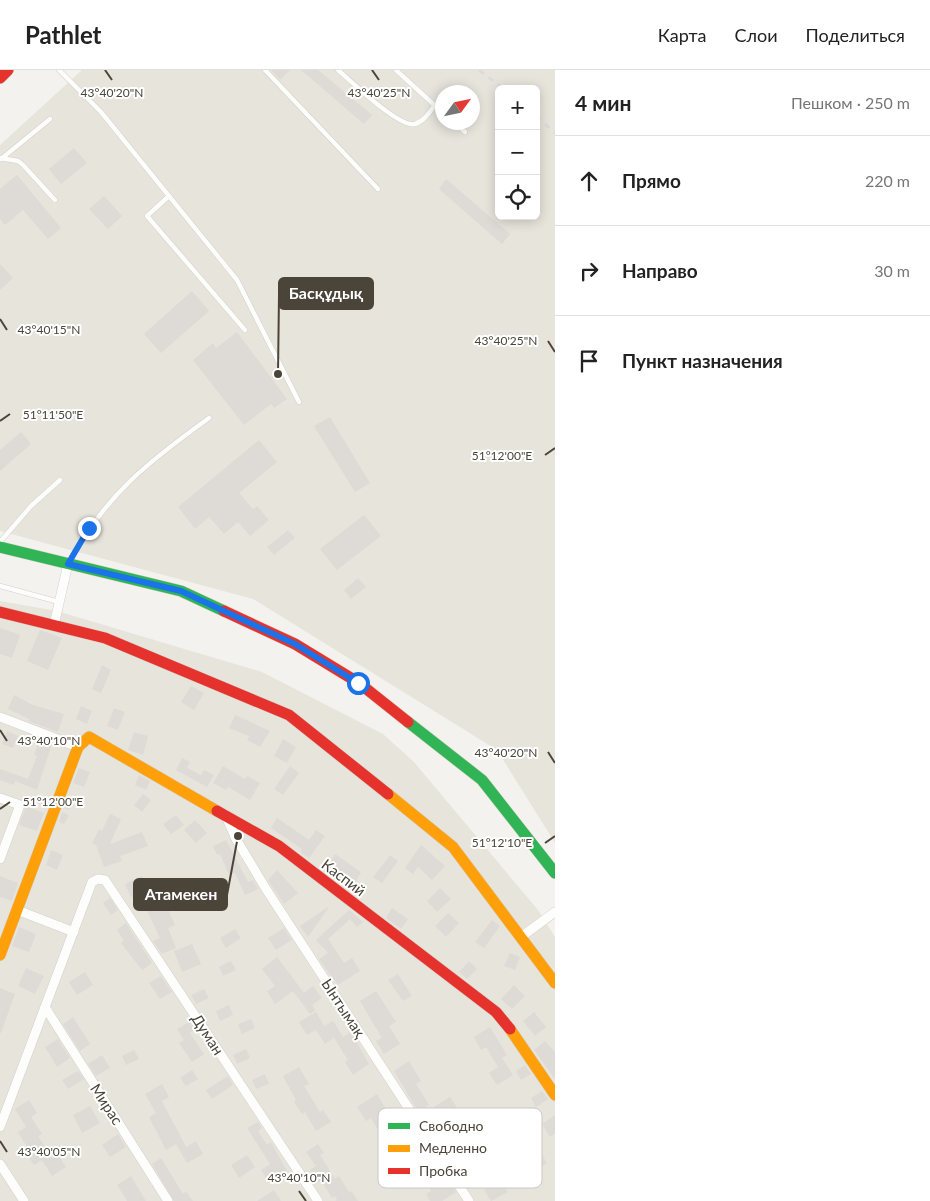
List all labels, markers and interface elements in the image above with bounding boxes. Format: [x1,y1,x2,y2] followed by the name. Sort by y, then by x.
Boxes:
[25,20,102,49] text: Pathlet
[658,24,706,46] text: Карта
[734,24,778,46] text: Слои
[806,24,905,46] text: Поделиться
[81,85,143,100] text: 43°40'20"N
[348,85,410,100] text: 43°40'25"N
[435,85,480,130] north arrow
[495,85,540,220] map controls
[495,85,540,130] button: +
[575,90,632,115] text: 4 мин
[791,93,910,112] text: Пешком · 250 m
[495,130,540,175] button: −
[575,167,603,195] icon: ahead
[622,169,681,192] text: Прямо
[865,171,910,190] text: 220 m
[495,175,540,220] button: locate
[575,257,603,285] icon: right
[622,259,698,282] text: Направо
[874,261,910,280] text: 30 m
[279,278,373,309] callout: Басқұдық
[289,283,364,302] text: Басқұдық
[18,322,80,337] text: 43°40'15"N
[475,333,537,348] text: 43°40'25"N
[575,347,603,375] icon: arrive
[622,349,783,372] text: Пункт назначения
[23,407,83,422] text: 51°11'50"E
[472,448,532,463] text: 51°12'00"E
[78,517,101,540] route end
[347,672,370,695] route start
[18,733,80,748] text: 43°40'10"N
[475,745,537,760] text: 43°40'20"N
[23,794,83,809] text: 51°12'00"E
[472,835,532,850] text: 51°12'10"E
[319,855,369,899] street label: Каспий
[134,879,227,910] callout: Атамекен
[144,884,217,903] text: Атамекен
[318,975,370,1041] street label: Ынтымақ
[188,1010,228,1058] street label: Думан
[87,1080,127,1128] street label: Мирас
[378,1108,542,1188] legend
[419,1117,484,1134] text: Свободно
[419,1139,487,1156] text: Медленно
[18,1144,80,1159] text: 43°40'05"N
[419,1162,467,1179] text: Пробка
[268,1170,330,1185] text: 43°40'10"N

